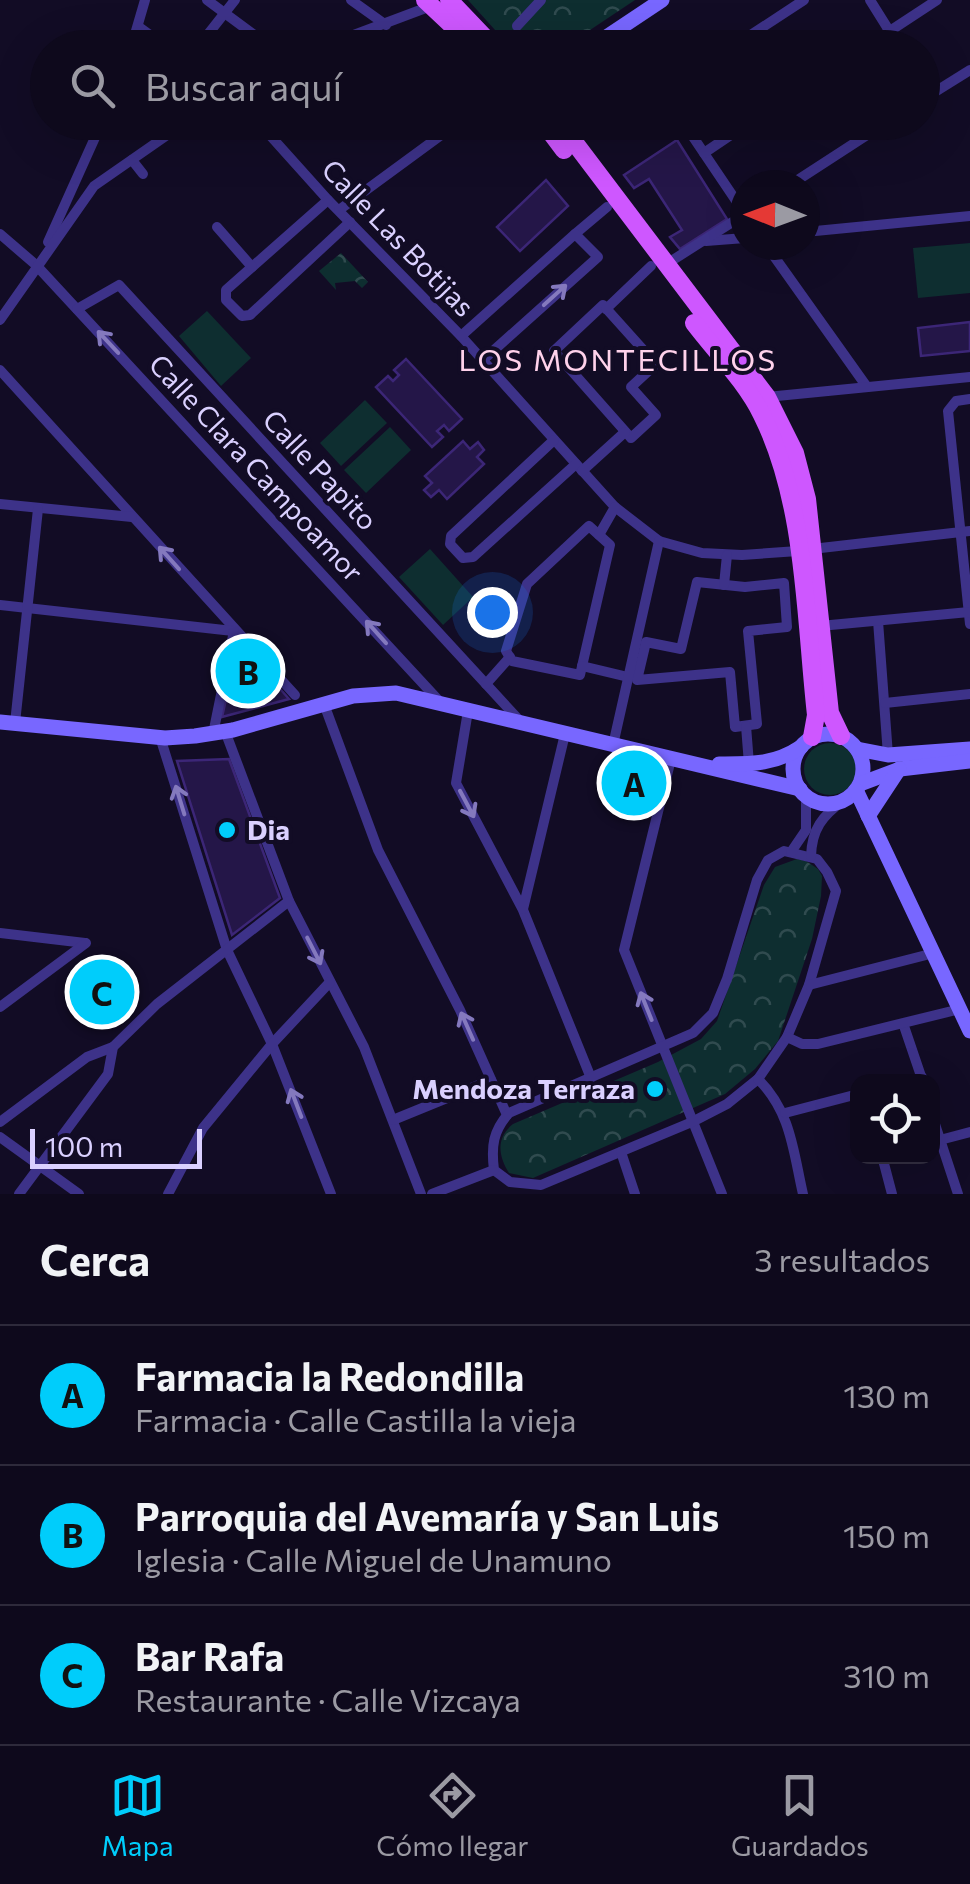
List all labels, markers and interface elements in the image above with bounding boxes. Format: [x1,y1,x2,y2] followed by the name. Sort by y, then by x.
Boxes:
[30,30,940,140] search box
[65,58,120,113] icon: search
[145,62,342,109] text: Buscar aquí
[315,152,482,323] street label: Calle Las Botijas
[730,170,820,260] north arrow
[542,284,567,307] one-way arrow
[96,330,120,354] one-way arrow
[458,340,778,377] district label: LOS MONTECILLOS
[142,347,371,588] street label: Calle Clara Campoamor
[256,402,385,537] street label: Calle Papito
[158,546,181,571] one-way arrow
[467,587,518,638] your location
[365,620,388,645] one-way arrow
[216,634,280,708] pin: B
[602,746,666,820] pin: A
[170,785,188,816] one-way arrow
[457,789,477,819] one-way arrow
[247,812,290,846] place label: Dia
[216,819,238,841] marker: Dia
[305,936,324,966] one-way arrow
[70,954,134,1030] pin: C
[635,991,653,1022] one-way arrow
[457,1011,475,1042] one-way arrow
[412,1071,635,1105] place label: Mendoza Terraza
[850,1074,940,1164] map controls
[850,1074,940,1164] button: locate
[644,1078,666,1100] marker: Mendoza Terraza
[285,1089,303,1119] one-way arrow
[30,1124,202,1168] scale bar
[45,1129,123,1163] text: 100 m
[40,1233,150,1285] text: Cerca
[754,1239,930,1279] text: 3 resultados
[135,1352,524,1399] text: Farmacia la Redondilla
[61,1375,84,1415] text: A
[843,1375,930,1415] text: 130 m
[135,1399,576,1439] text: Farmacia · Calle Castilla la vieja
[135,1492,719,1539] text: Parroquia del Avemaría y San Luis
[62,1515,83,1555] text: B
[843,1515,930,1555] text: 150 m
[135,1539,612,1579] text: Iglesia · Calle Miguel de Unamuno
[135,1632,284,1679] text: Bar Rafa
[62,1655,83,1695] text: C
[843,1655,930,1695] text: 310 m
[135,1679,521,1719] text: Restaurante · Calle Vizcaya
[101,1768,174,1862] tab: Mapa
[376,1768,528,1862] tab: Cómo llegar
[731,1768,869,1862] tab: Guardados

